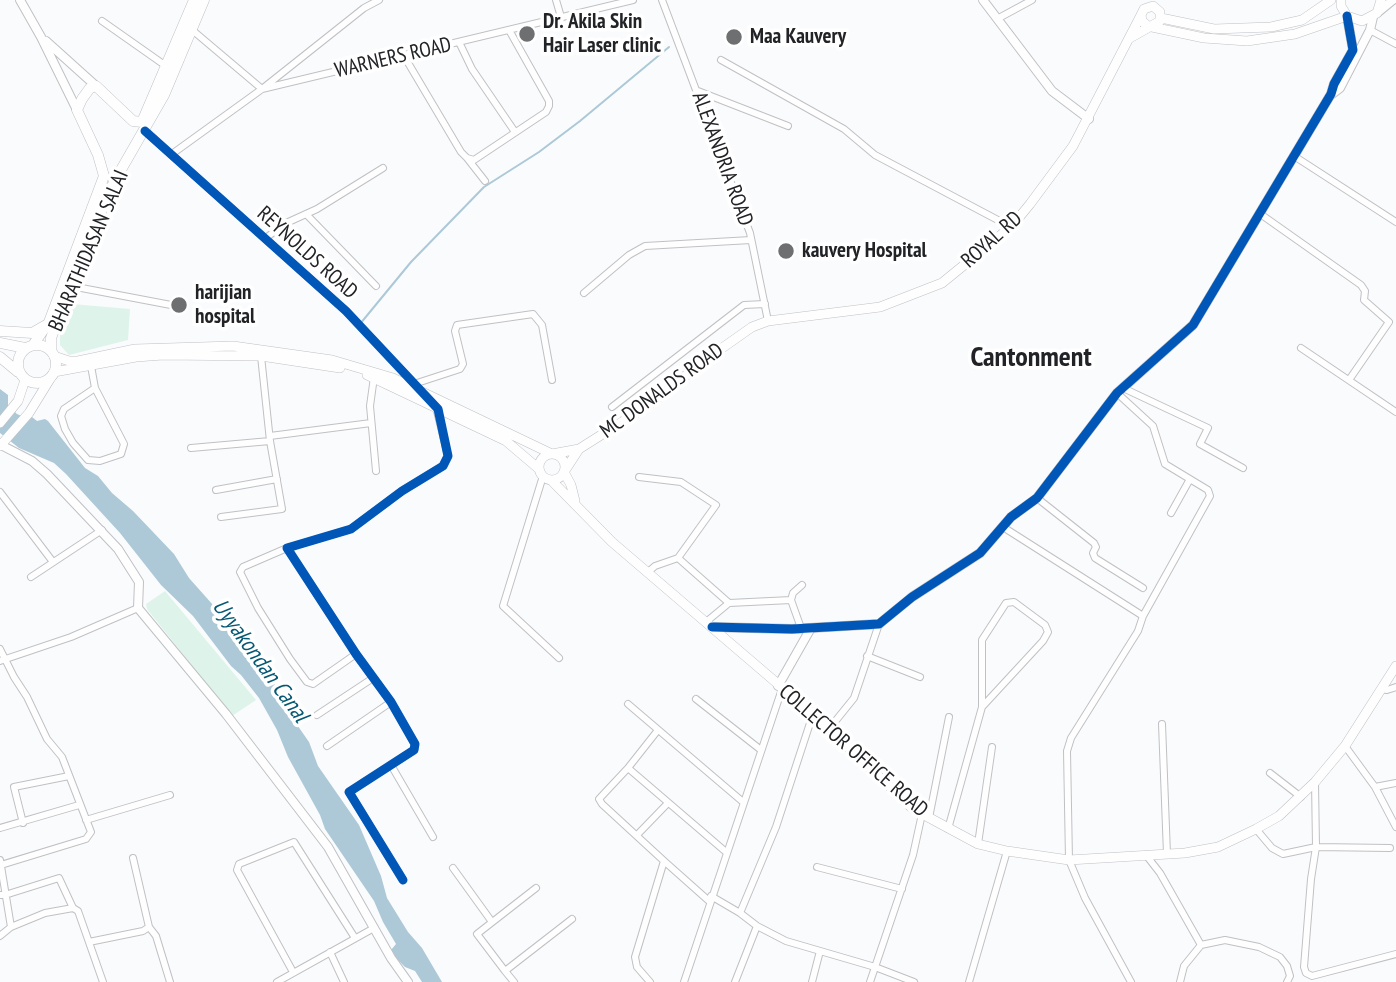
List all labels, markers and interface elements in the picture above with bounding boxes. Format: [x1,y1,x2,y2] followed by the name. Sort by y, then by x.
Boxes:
[543,9,661,59] place label: Dr. Akila Skin Hair Laser clinic
[517,24,537,44] marker: Dr. Akila Skin Hair Laser clinic
[750,24,846,50] place label: Maa Kauvery
[724,27,744,47] marker: Maa Kauvery
[332,32,454,84] street label: WARNERS ROAD
[686,89,758,229] street label: ALEXANDRIA ROAD
[44,167,134,335] street label: BHARATHIDASAN SALAI
[252,201,362,305] street label: REYNOLDS ROAD
[957,206,1027,274] street label: ROYAL RD
[802,238,927,264] place label: kauvery Hospital
[776,241,796,261] marker: kauvery Hospital
[195,280,255,330] place label: harijian hospital
[169,295,189,315] marker: harijian hospital
[596,338,728,444] street label: MC DONALDS ROAD
[970,341,1092,375] district label: Cantonment
[206,594,314,728] water label: Uyyakondan Canal
[773,679,933,823] street label: COLLECTOR OFFICE ROAD

